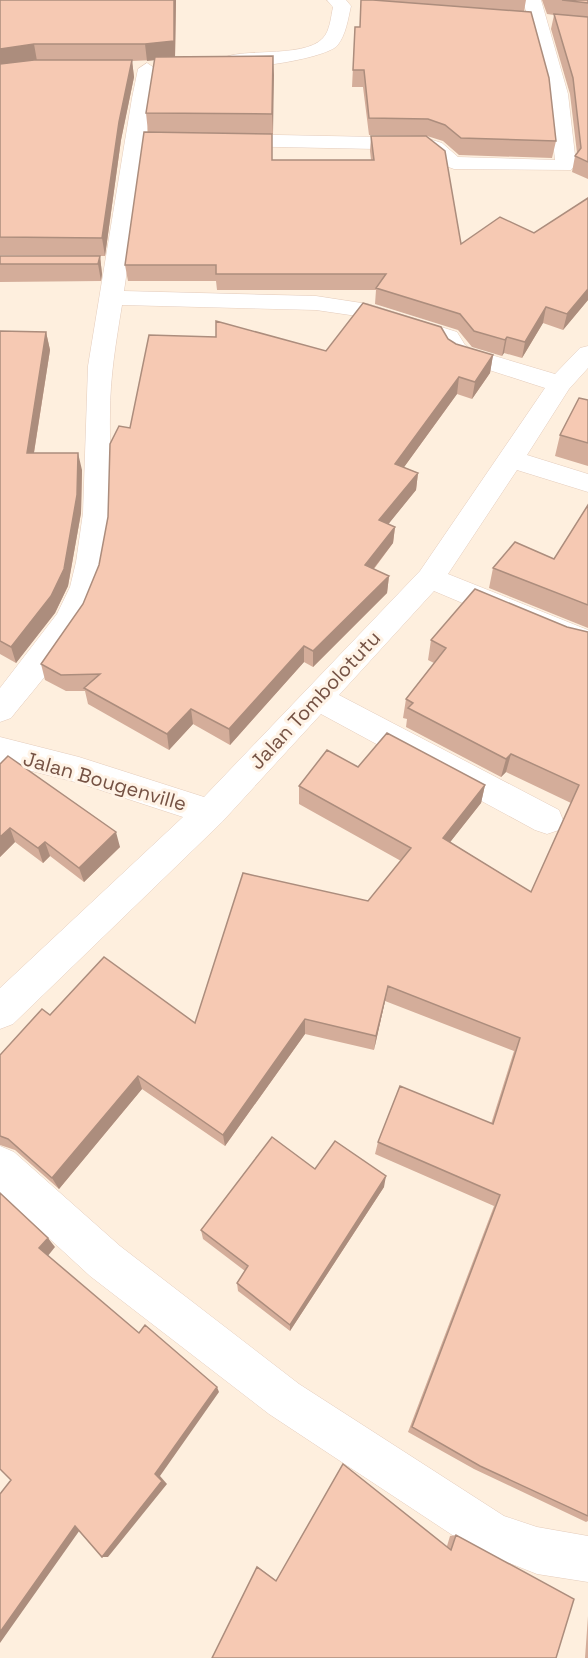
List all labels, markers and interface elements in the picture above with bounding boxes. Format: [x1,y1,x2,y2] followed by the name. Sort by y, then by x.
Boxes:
[244,625,386,775] street label: Jalan Tombolotutu
[20,745,190,817] street label: Jalan Bougenville

